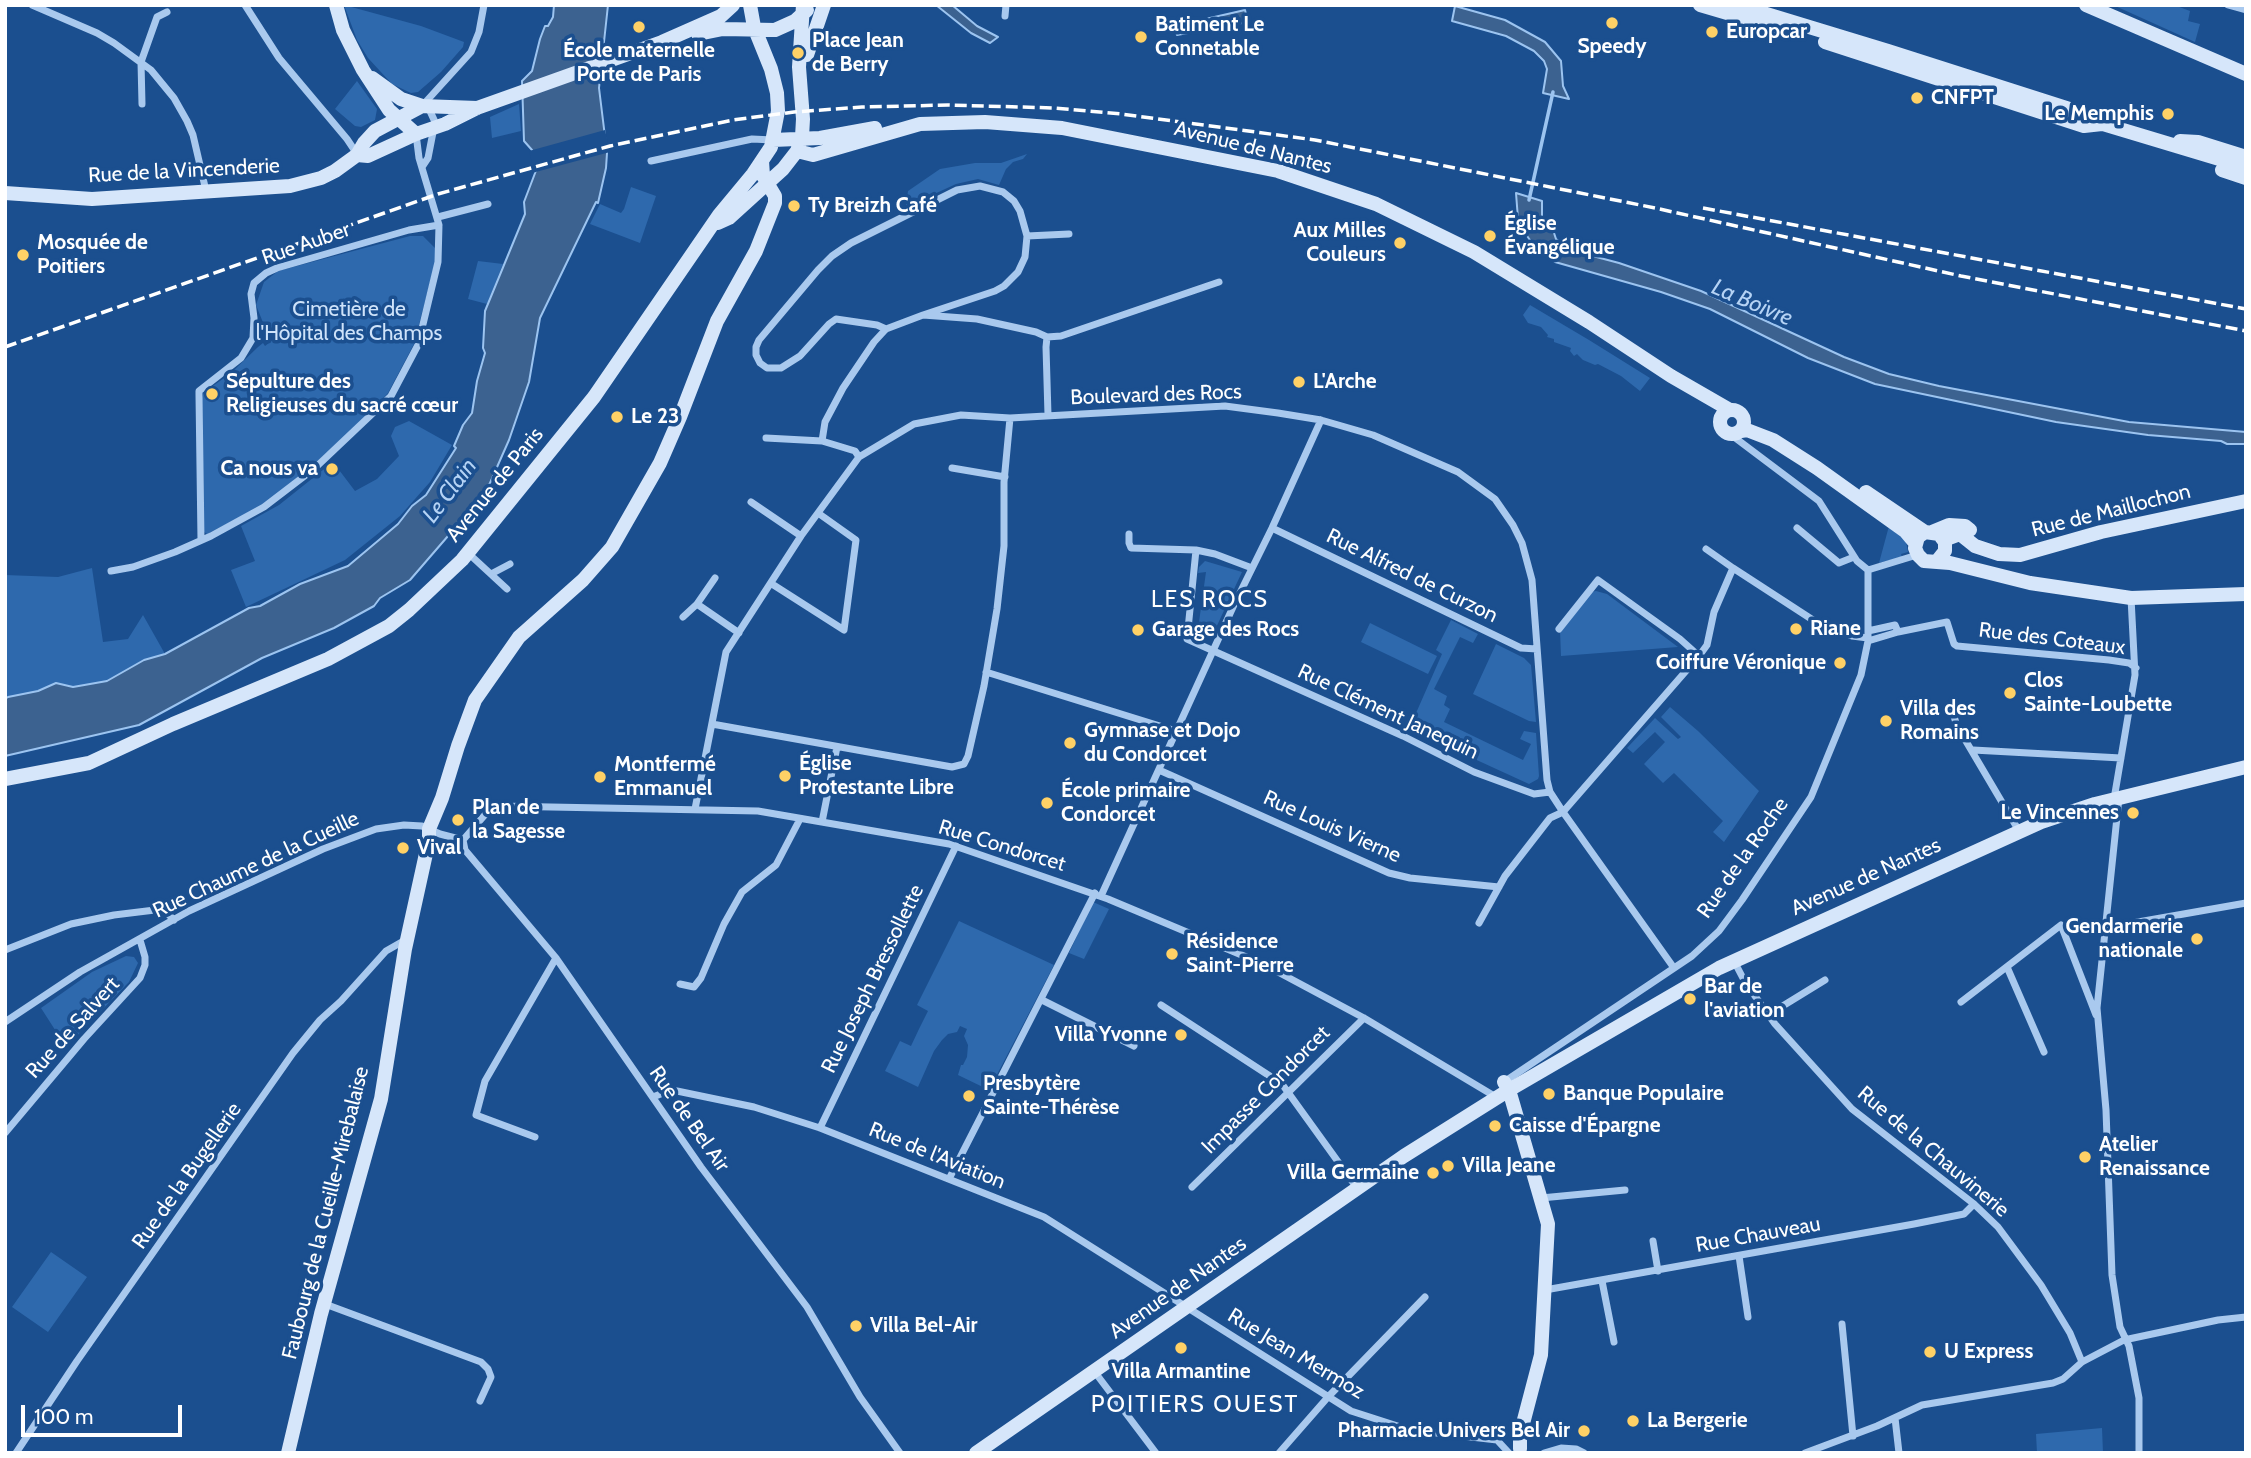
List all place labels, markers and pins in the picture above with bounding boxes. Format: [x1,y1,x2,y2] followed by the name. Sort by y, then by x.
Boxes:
[1155,12,1264,62] place label: Batiment Le Connetable
[1604,15,1620,31] marker: Speedy
[631,19,647,35] marker: École maternelle Porte de Paris
[1726,19,1807,45] place label: Europcar
[1704,24,1720,40] marker: Europcar
[812,28,904,78] place label: Place Jean de Berry
[1133,29,1149,45] marker: Batiment Le Connetable
[1578,34,1646,60] place label: Speedy
[563,38,715,88] place label: École maternelle Porte de Paris
[790,45,806,61] marker: Place Jean de Berry
[1931,85,1994,111] place label: CNFPT
[1909,90,1925,106] marker: CNFPT
[2044,101,2154,127] place label: Le Memphis
[2160,106,2176,122] marker: Le Memphis
[808,193,937,219] place label: Ty Breizh Café
[786,198,802,214] marker: Ty Breizh Café
[1504,211,1615,261] place label: Église Évangélique
[1294,218,1386,268] place label: Aux Milles Couleurs
[1482,228,1498,244] marker: Église Évangélique
[37,230,148,280] place label: Mosquée de Poitiers
[1392,235,1408,251] marker: Aux Milles Couleurs
[15,247,31,263] marker: Mosquée de Poitiers
[226,369,458,419] place label: Sépulture des Religieuses du sacré cœur
[1313,369,1377,395] place label: L'Arche
[1291,374,1307,390] marker: L'Arche
[204,386,220,402] marker: Sépulture des Religieuses du sacré cœur
[631,404,679,430] place label: Le 23
[609,409,625,425] marker: Le 23
[220,456,318,482] place label: Ca nous va
[324,461,340,477] marker: Ca nous va
[1810,616,1861,642] place label: Riane
[1152,617,1299,643] place label: Garage des Rocs
[1788,621,1804,637] marker: Riane
[1130,622,1146,638] marker: Garage des Rocs
[1656,650,1826,676] place label: Coiffure Véronique
[1832,655,1848,671] marker: Coiffure Véronique
[2024,668,2172,718] place label: Clos Sainte-Loubette
[2002,685,2018,701] marker: Clos Sainte-Loubette
[1900,696,1979,746] place label: Villa des Romains
[1878,713,1894,729] marker: Villa des Romains
[1084,718,1240,768] place label: Gymnase et Dojo du Condorcet
[1062,735,1078,751] marker: Gymnase et Dojo du Condorcet
[799,751,954,801] place label: Église Protestante Libre
[614,752,716,802] place label: Montfermé Emmanuel
[777,768,793,784] marker: Église Protestante Libre
[592,769,608,785] marker: Montfermé Emmanuel
[1061,778,1190,828] place label: École primaire Condorcet
[472,795,565,845] place label: Plan de la Sagesse
[1039,795,1055,811] marker: École primaire Condorcet
[2000,800,2119,826] place label: Le Vincennes
[2125,805,2141,821] marker: Le Vincennes
[450,812,466,828] marker: Plan de la Sagesse
[417,835,461,861] place label: Vival
[395,840,411,856] marker: Vival
[2066,914,2183,964] place label: Gendarmerie nationale
[1186,929,1294,979] place label: Résidence Saint-Pierre
[2189,931,2205,947] marker: Gendarmerie nationale
[1164,946,1180,962] marker: Résidence Saint-Pierre
[1704,974,1785,1024] place label: Bar de l'aviation
[1682,991,1698,1007] marker: Bar de l'aviation
[1055,1022,1167,1048] place label: Villa Yvonne
[1173,1027,1189,1043] marker: Villa Yvonne
[983,1071,1119,1121] place label: Presbytère Sainte-Thérèse
[1563,1081,1724,1107] place label: Banque Populaire
[1541,1086,1557,1102] marker: Banque Populaire
[961,1088,977,1104] marker: Presbytère Sainte-Thérèse
[1509,1113,1661,1139] place label: Caisse d'Épargne
[1487,1118,1503,1134] marker: Caisse d'Épargne
[2099,1132,2210,1182] place label: Atelier Renaissance
[2077,1149,2093,1165] marker: Atelier Renaissance
[1462,1153,1555,1179] place label: Villa Jeane
[1440,1158,1456,1174] marker: Villa Jeane
[1287,1160,1419,1186] place label: Villa Germaine
[1425,1165,1441,1181] marker: Villa Germaine
[870,1313,978,1339] place label: Villa Bel-Air
[848,1318,864,1334] marker: Villa Bel-Air
[1944,1339,2033,1365] place label: U Express
[1173,1340,1189,1356] marker: Villa Armantine
[1922,1344,1938,1360] marker: U Express
[1111,1359,1251,1385] place label: Villa Armantine
[1647,1408,1748,1434] place label: La Bergerie
[1625,1413,1641,1429] marker: La Bergerie
[1338,1418,1570,1444] place label: Pharmacie Univers Bel Air
[1576,1423,1592,1439] marker: Pharmacie Univers Bel Air

